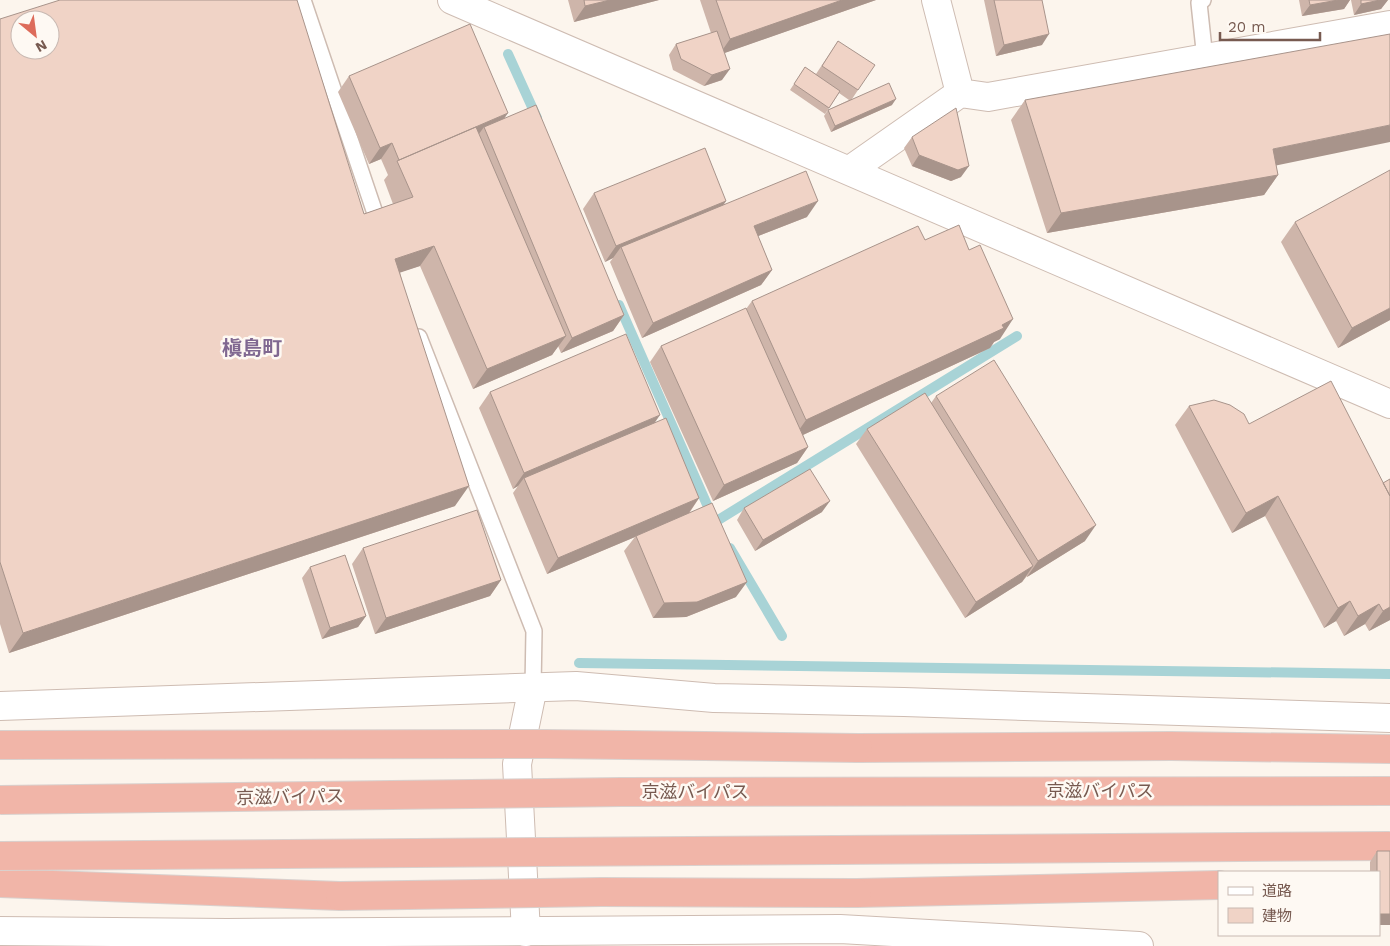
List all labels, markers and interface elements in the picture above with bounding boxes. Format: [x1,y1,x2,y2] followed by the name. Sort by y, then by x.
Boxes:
[10,10,60,60] north arrow
[1220,10,1320,42] scale bar
[1228,18,1266,36] text: 20 m
[33,37,50,56] text: N
[222,336,282,360] district label: 槇島町
[1046,780,1154,801] street label: 京滋バイパス
[641,781,749,802] street label: 京滋バイパス
[236,785,344,808] street label: 京滋バイパス
[1218,871,1380,936] legend
[1262,882,1292,900] text: 道路
[1262,907,1292,925] text: 建物

